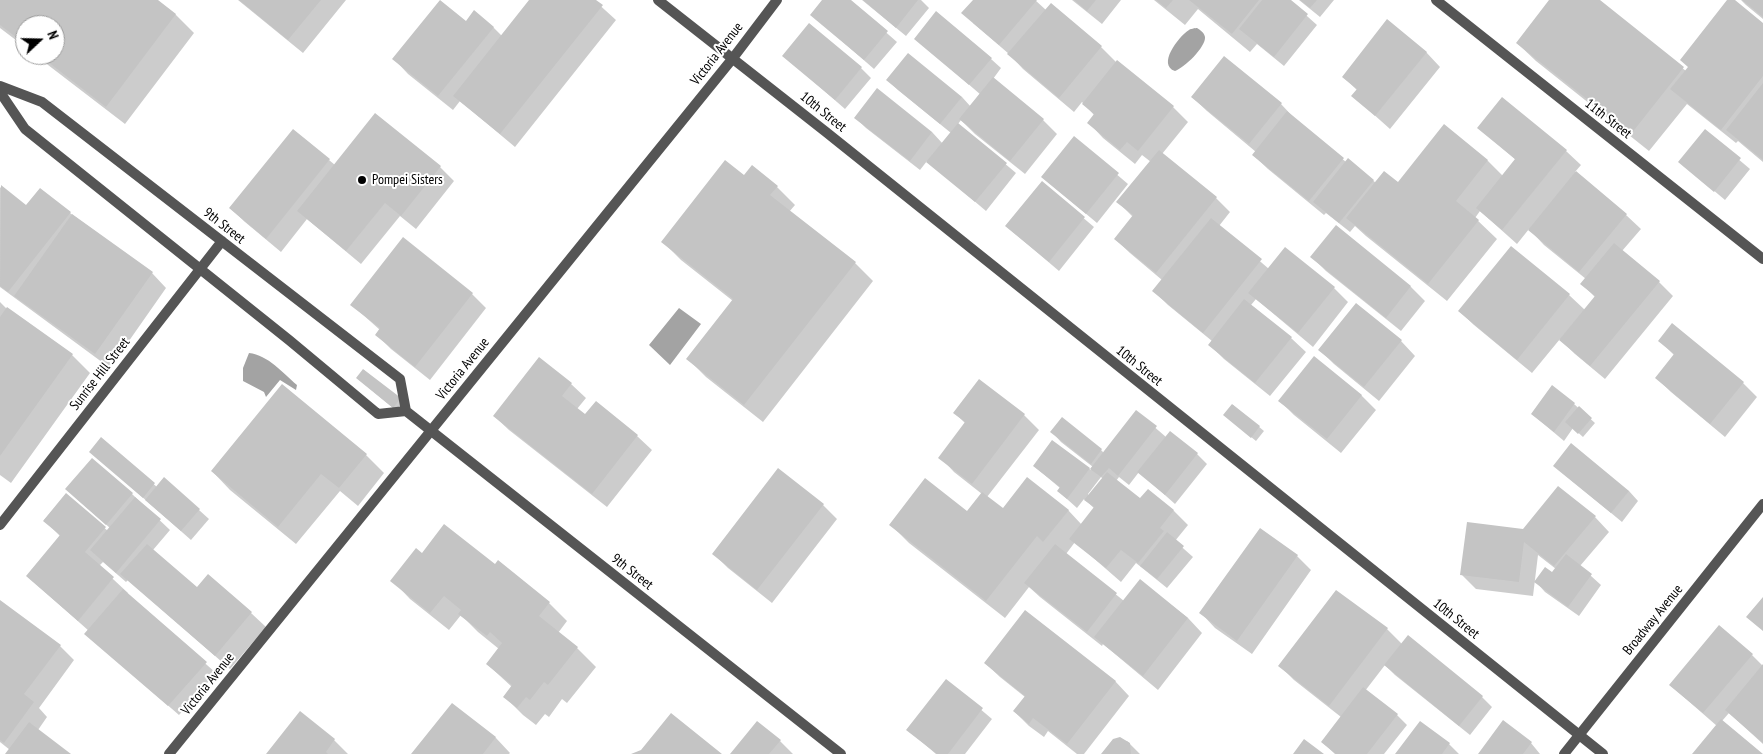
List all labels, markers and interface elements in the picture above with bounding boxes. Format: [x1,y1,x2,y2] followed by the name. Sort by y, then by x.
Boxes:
[15,15,65,65] north arrow
[687,19,747,89] street label: Victoria Avenue
[43,28,63,42] text: N
[797,88,849,136] street label: 10th Street
[1581,96,1635,142] street label: 11th Street
[372,172,443,188] place label: Pompei Sisters
[356,174,368,186] marker: Pompei Sisters
[200,205,248,247] street label: 9th Street
[66,334,134,414] street label: Sunrise Hill Street
[433,335,493,403] street label: Victoria Avenue
[1113,342,1165,390] street label: 10th Street
[608,551,656,593] street label: 9th Street
[1620,581,1686,659] street label: Broadway Avenue
[1430,595,1482,643] street label: 10th Street
[178,650,238,718] street label: Victoria Avenue

